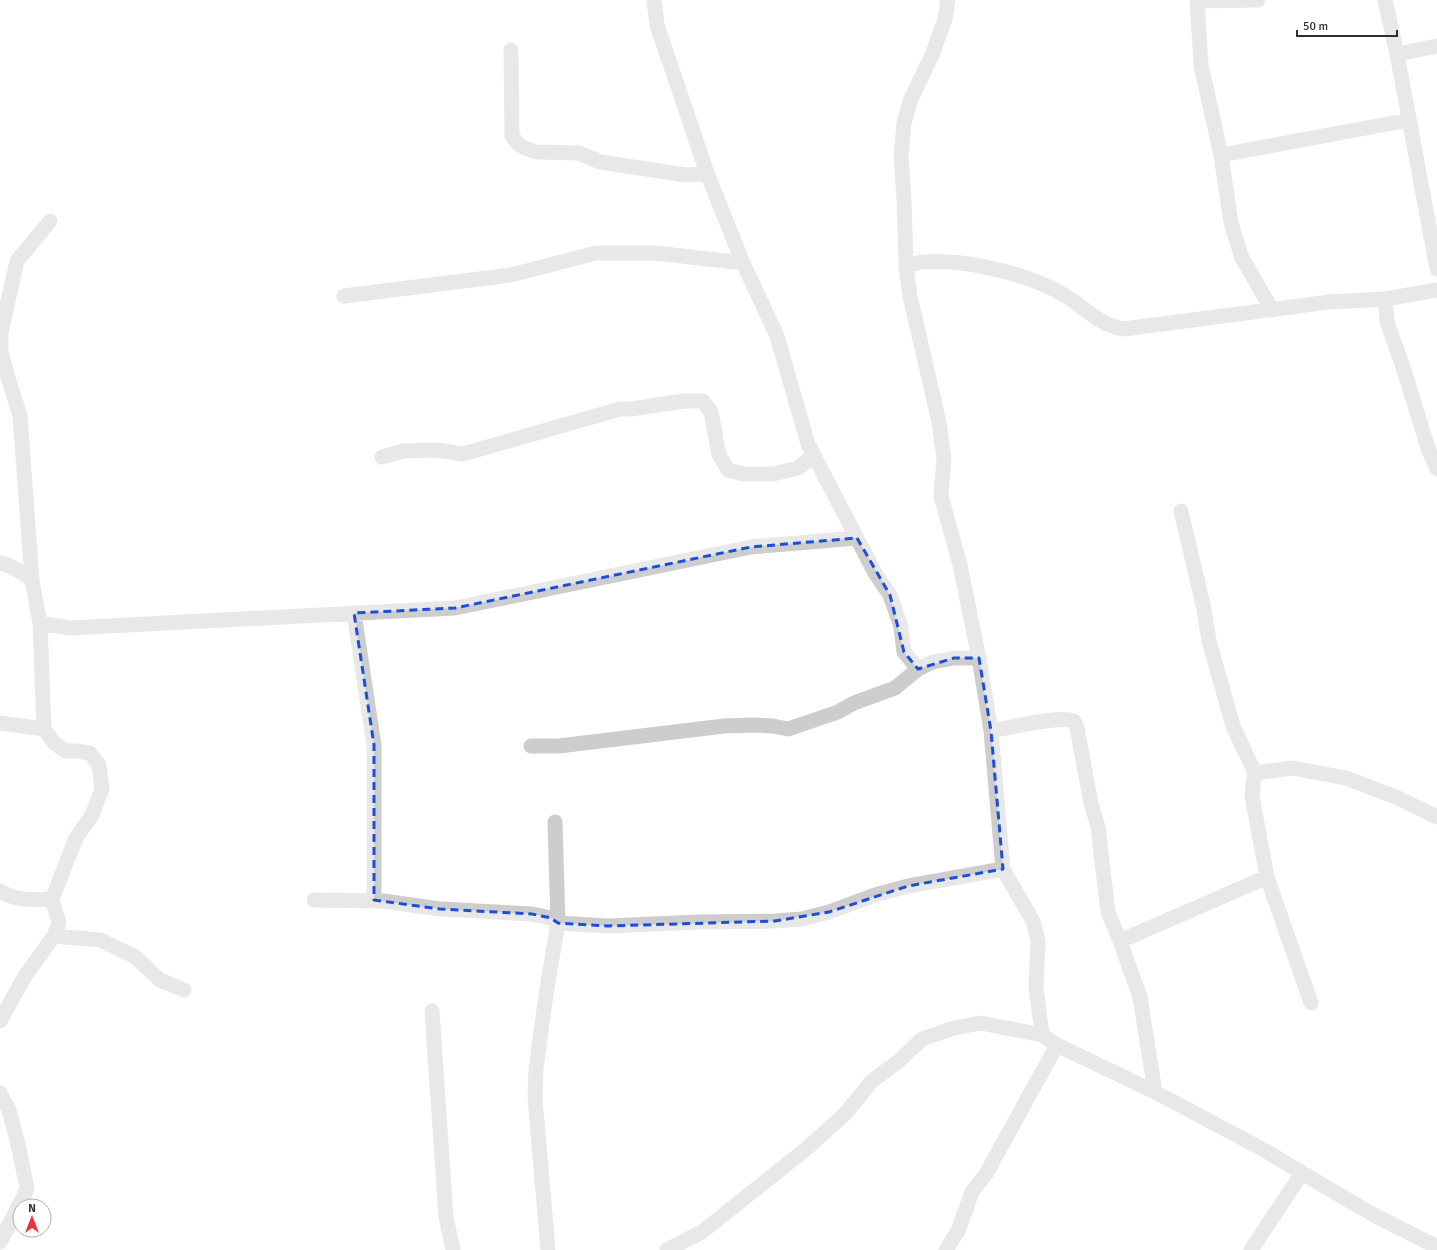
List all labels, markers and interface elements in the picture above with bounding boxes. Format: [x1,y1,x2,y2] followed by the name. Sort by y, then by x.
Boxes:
[1297,12,1397,38] scale bar
[1303,19,1328,34] text: 50 m
[12,1198,52,1238] north arrow
[28,1202,36,1215] text: N

